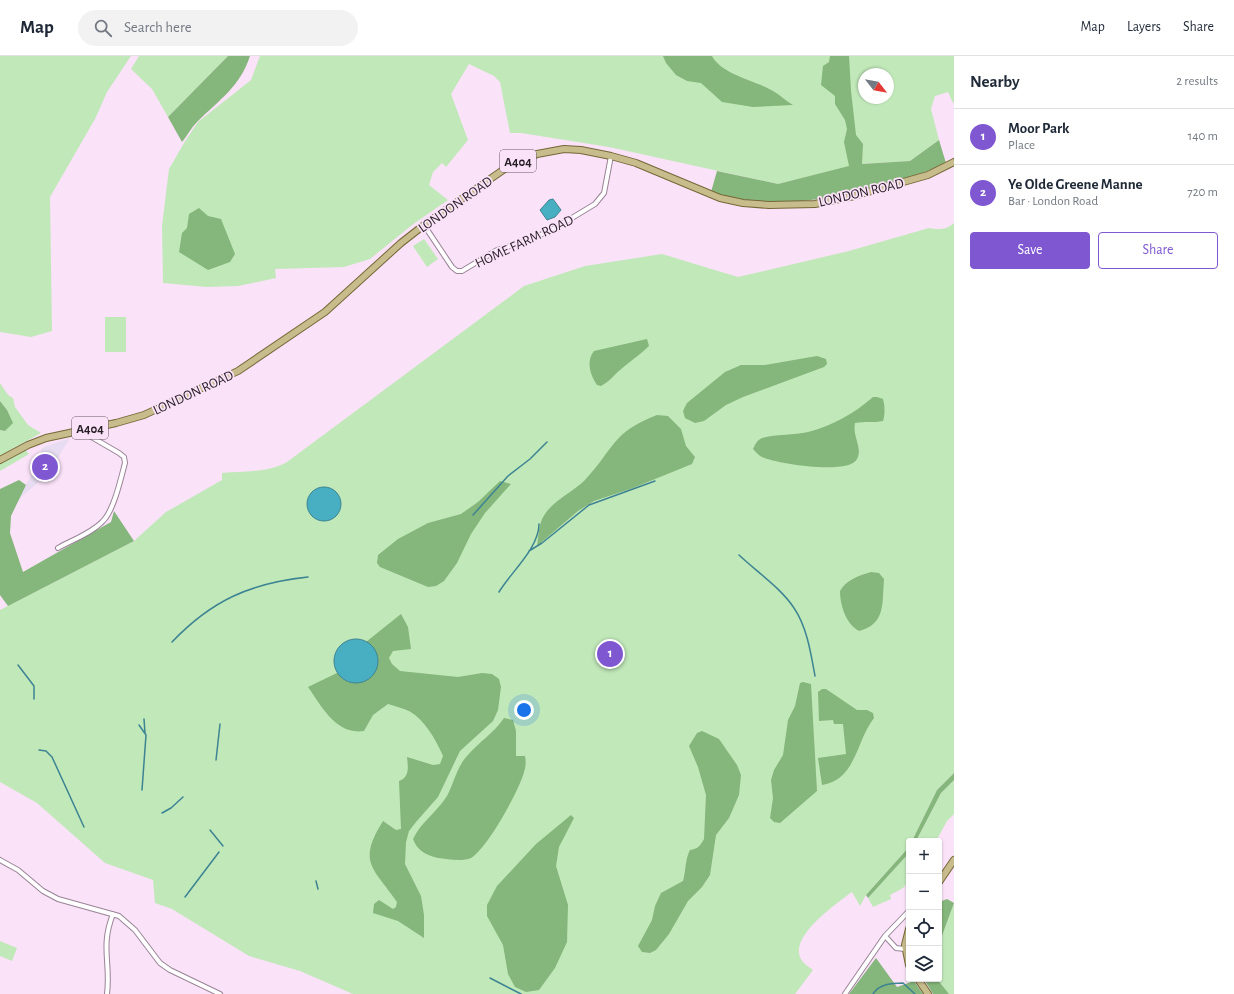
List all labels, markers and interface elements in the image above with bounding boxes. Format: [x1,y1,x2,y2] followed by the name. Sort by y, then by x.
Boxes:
[78,10,358,46] search box
[92,17,114,39] icon: search
[20,18,54,37] text: Map
[124,20,192,35] text: Search here
[1080,20,1105,34] text: Map
[1127,20,1161,34] text: Layers
[1183,20,1214,34] text: Share
[858,68,894,104] north arrow
[970,73,1020,90] text: Nearby
[1176,75,1218,88] text: 2 results
[1008,121,1070,136] text: Moor Park
[981,130,985,143] text: 1
[1188,130,1218,143] text: 140 m
[1008,139,1035,152] text: Place
[500,150,536,172] road number: A404
[416,174,495,236] street label: LONDON ROAD
[817,176,905,210] street label: LONDON ROAD
[1008,177,1143,192] text: Ye Olde Greene Manne
[980,186,986,199] text: 2
[1187,186,1218,199] text: 720 m
[1008,195,1098,208] text: Bar · London Road
[473,213,576,271] street label: HOME FARM ROAD
[970,232,1090,269] button: Save
[1098,232,1218,269] button: Share
[151,368,236,418] street label: LONDON ROAD
[72,417,108,439] road number: A404
[32,452,58,482] pin: 2
[597,639,623,669] pin: 1
[514,700,534,720] your location
[906,838,942,982] map controls
[906,838,942,874] button: +
[906,874,942,910] button: −
[906,910,942,946] button: locate
[906,946,942,982] button: layers

